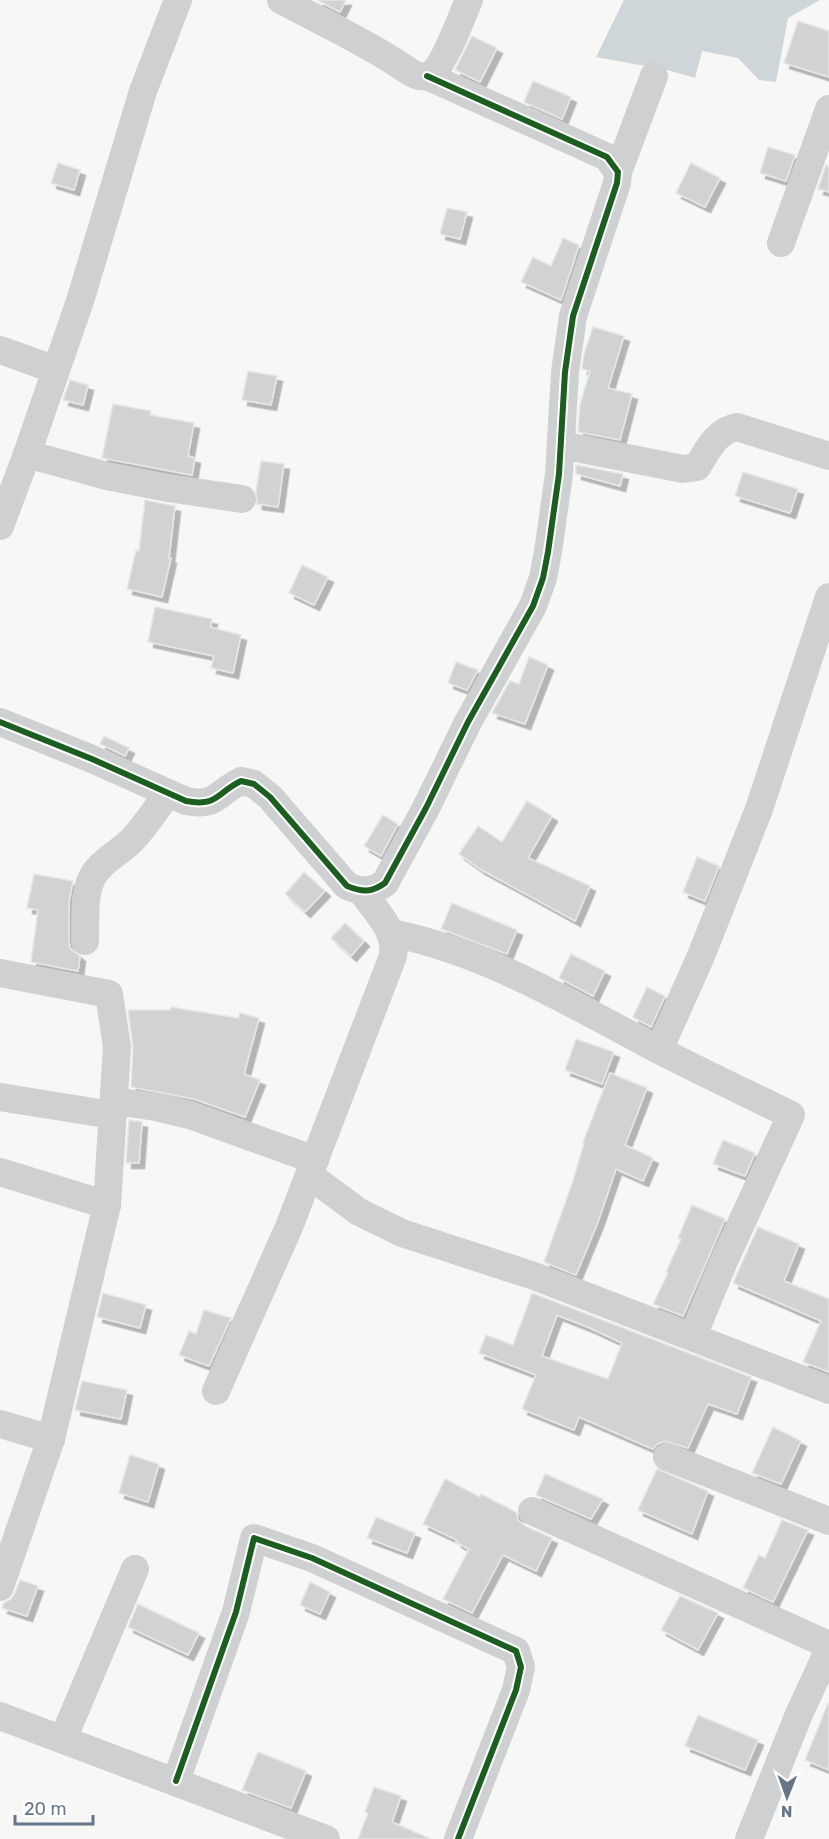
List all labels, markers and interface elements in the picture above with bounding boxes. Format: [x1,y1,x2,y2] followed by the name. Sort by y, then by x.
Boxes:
[757,1767,817,1827] north arrow
[15,1788,93,1826] scale bar
[24,1798,66,1820] text: 20 m
[781,1802,793,1821] text: N

